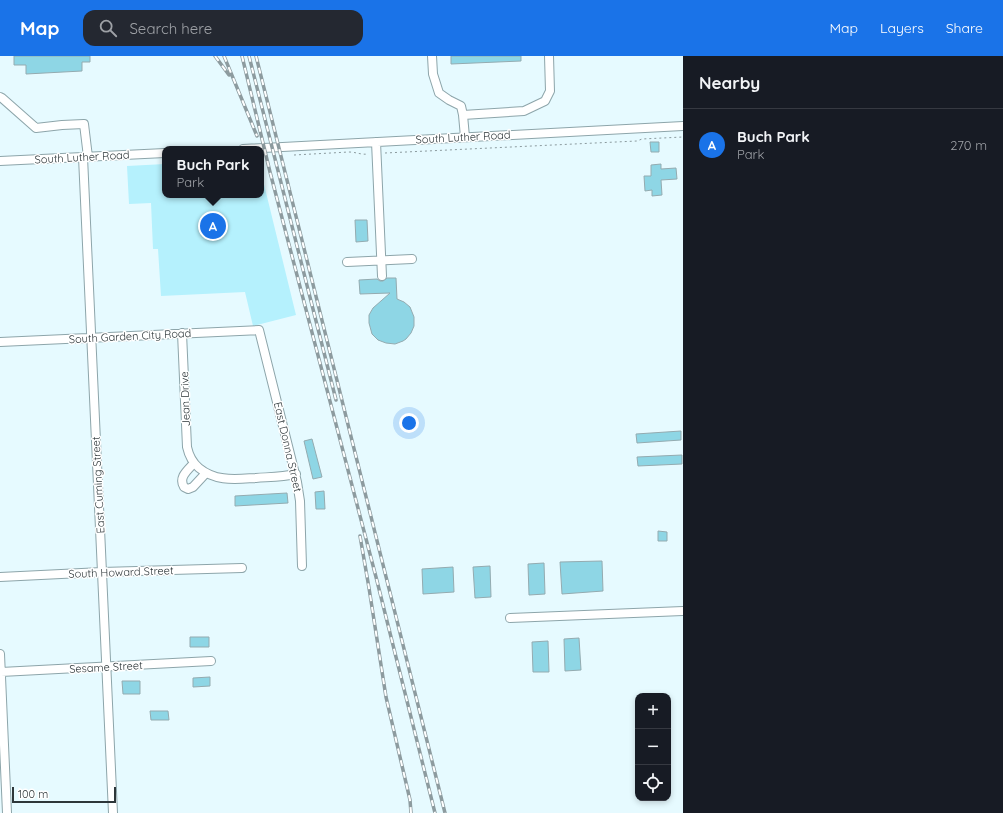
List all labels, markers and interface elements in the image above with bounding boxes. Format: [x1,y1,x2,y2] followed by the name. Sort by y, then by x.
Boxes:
[83,10,363,46] search box
[20,16,59,40] text: Map
[97,17,119,39] icon: search
[129,19,212,38] text: Search here
[829,19,858,37] text: Map
[880,19,924,37] text: Layers
[946,19,983,37] text: Share
[699,72,760,93] text: Nearby
[737,127,810,146] text: Buch Park
[415,128,511,146] street label: South Luther Road
[708,137,716,153] text: A
[950,137,987,153] text: 270 m
[162,146,264,198] popup
[737,146,765,162] text: Park
[34,148,130,166] street label: South Luther Road
[177,155,249,174] text: Buch Park
[177,174,204,190] text: Park
[200,211,226,241] pin: A
[68,326,192,346] street label: South Garden City Road
[177,371,193,427] street label: Jean Drive
[271,401,305,494] street label: East Donna Street
[399,413,419,433] your location
[88,436,108,534] street label: East Cuming Street
[68,563,174,581] street label: South Howard Street
[69,658,143,676] street label: Sesame Street
[635,693,671,801] map controls
[635,693,671,729] button: +
[635,729,671,765] button: −
[635,765,671,801] button: locate
[12,785,116,804] scale bar
[18,787,48,801] text: 100 m

